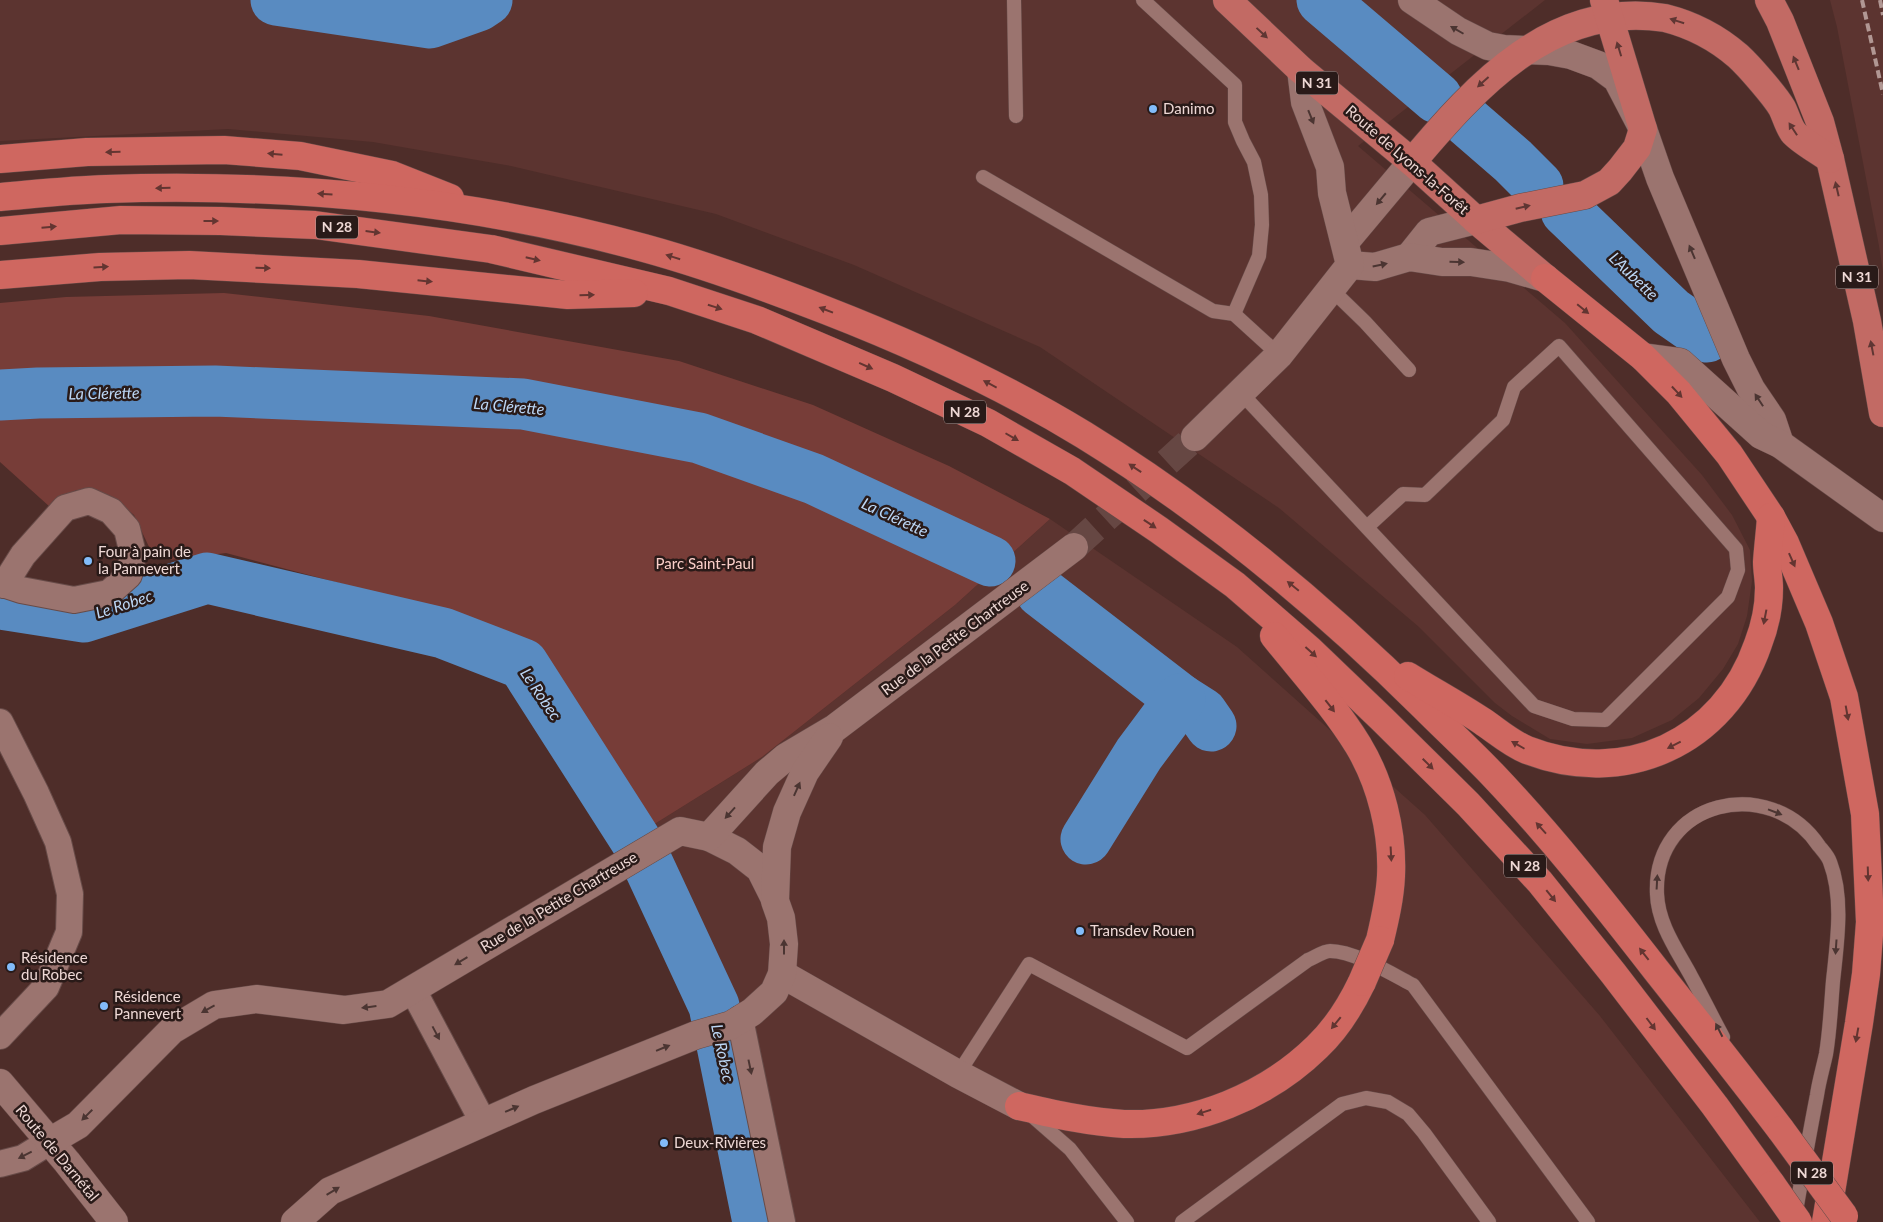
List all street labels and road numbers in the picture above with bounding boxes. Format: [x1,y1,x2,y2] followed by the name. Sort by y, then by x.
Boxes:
[1296,72,1338,95] road number: N 31
[1342,101,1473,218] street label: Route de Lyons-la-Forêt
[316,216,358,238] road number: N 28
[1836,266,1878,288] road number: N 31
[944,401,986,424] road number: N 28
[877,576,1032,698] street label: Rue de la Petite Chartreuse
[477,847,640,955] street label: Rue de la Petite Chartreuse
[1504,854,1546,878] road number: N 28
[12,1101,103,1204] street label: Route de Darnétal
[1791,1162,1833,1184] road number: N 28

